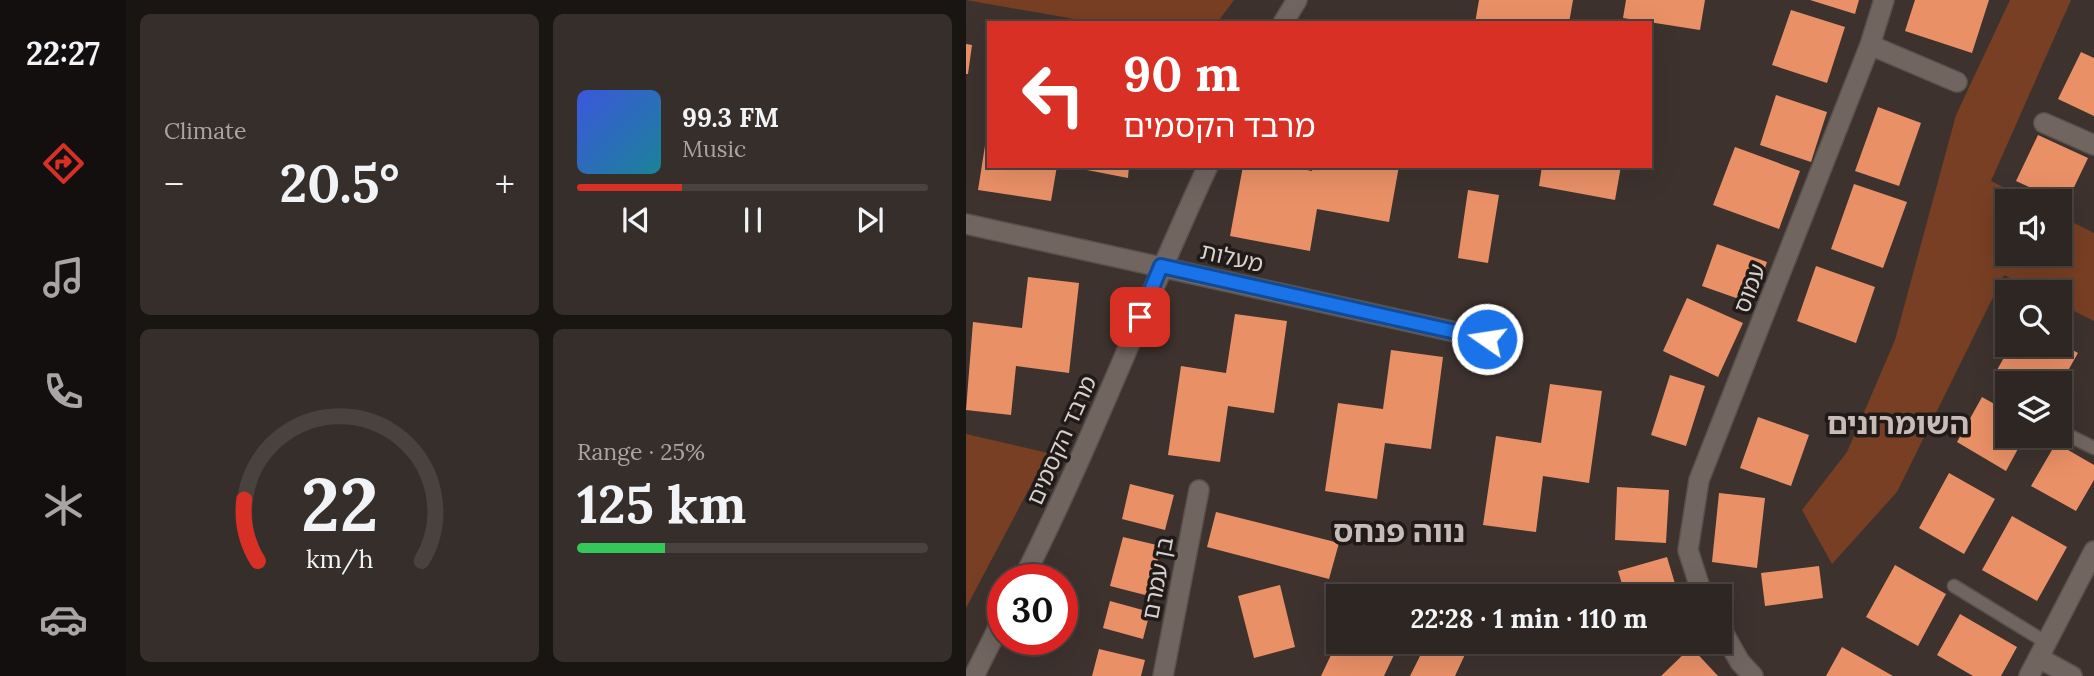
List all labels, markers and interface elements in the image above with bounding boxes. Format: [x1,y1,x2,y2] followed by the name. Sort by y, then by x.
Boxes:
[26,33,100,74] text: 22:27
[1123,42,1240,104] text: 90 m
[1008,49,1099,140] icon: left
[682,101,779,134] text: 99.3 FM
[1123,105,1315,146] text: מרבד הקסמים
[164,116,246,145] text: Climate
[682,134,746,163] text: Music
[39,139,88,188] icon: directions
[280,150,399,216] text: 20.5°
[164,160,184,208] text: −
[495,160,515,208] text: +
[1995,189,2072,448] map controls
[1995,189,2072,266] button: sound
[617,201,655,239] icon: previous
[734,201,772,239] icon: pause
[851,201,889,239] icon: next
[1198,236,1266,278] street label: מעלות
[39,253,88,302] icon: music
[1726,259,1772,317] street label: עמוס
[1995,280,2072,357] button: search
[1110,287,1170,347] pin
[1121,298,1159,336] icon: arrive
[1450,302,1524,376] position arrow
[39,367,88,416] icon: phone
[1020,371,1102,509] street label: מרבד הקסמים
[1995,371,2072,448] button: layers
[1827,404,1969,442] district label: השומרונים
[577,437,705,466] text: Range · 25%
[301,459,378,552] text: 22
[577,471,746,537] text: 125 km
[39,481,88,530] icon: climate
[1333,512,1465,550] district label: נווה פנחס
[1135,534,1179,622] street label: בן עמרם
[306,543,373,575] text: km/h
[987,564,1078,655] speed limit sign: 30
[39,595,88,644] icon: car
[1411,602,1647,635] text: 22:28 · 1 min · 110 m

